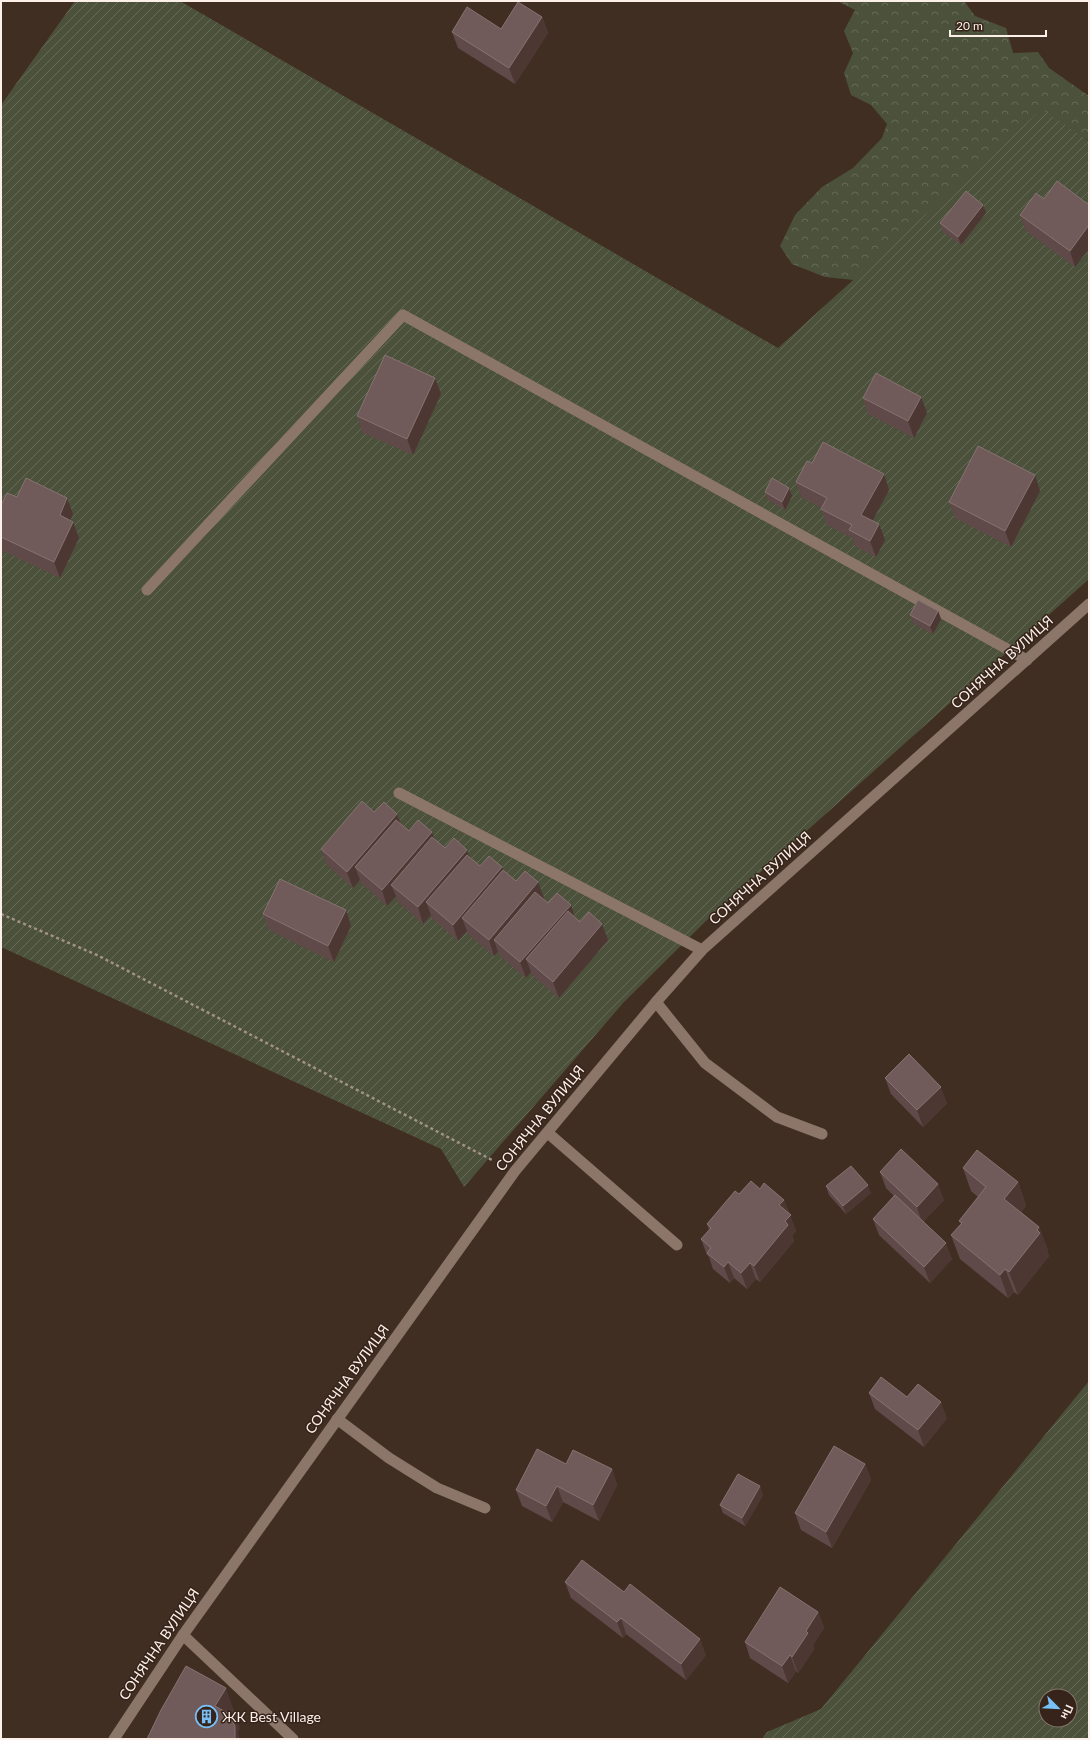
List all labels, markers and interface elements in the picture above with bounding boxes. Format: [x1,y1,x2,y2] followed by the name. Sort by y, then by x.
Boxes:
[950,12,1046,38] scale bar
[956,18,983,33] text: 20 m
[947,611,1056,712] street label: СОНЯЧНА ВУЛИЦЯ
[705,827,814,928] street label: СОНЯЧНА ВУЛИЦЯ
[492,1061,588,1174] street label: СОНЯЧНА ВУЛИЦЯ
[301,1321,392,1437] street label: СОНЯЧНА ВУЛИЦЯ
[115,1585,202,1703] street label: СОНЯЧНА ВУЛИЦЯ
[1038,1688,1078,1728] north arrow
[1059,1703,1076,1721] text: Пн
[194,1704,220,1730] building icon: ЖК Best Village
[222,1708,321,1725] place label: ЖК Best Village

